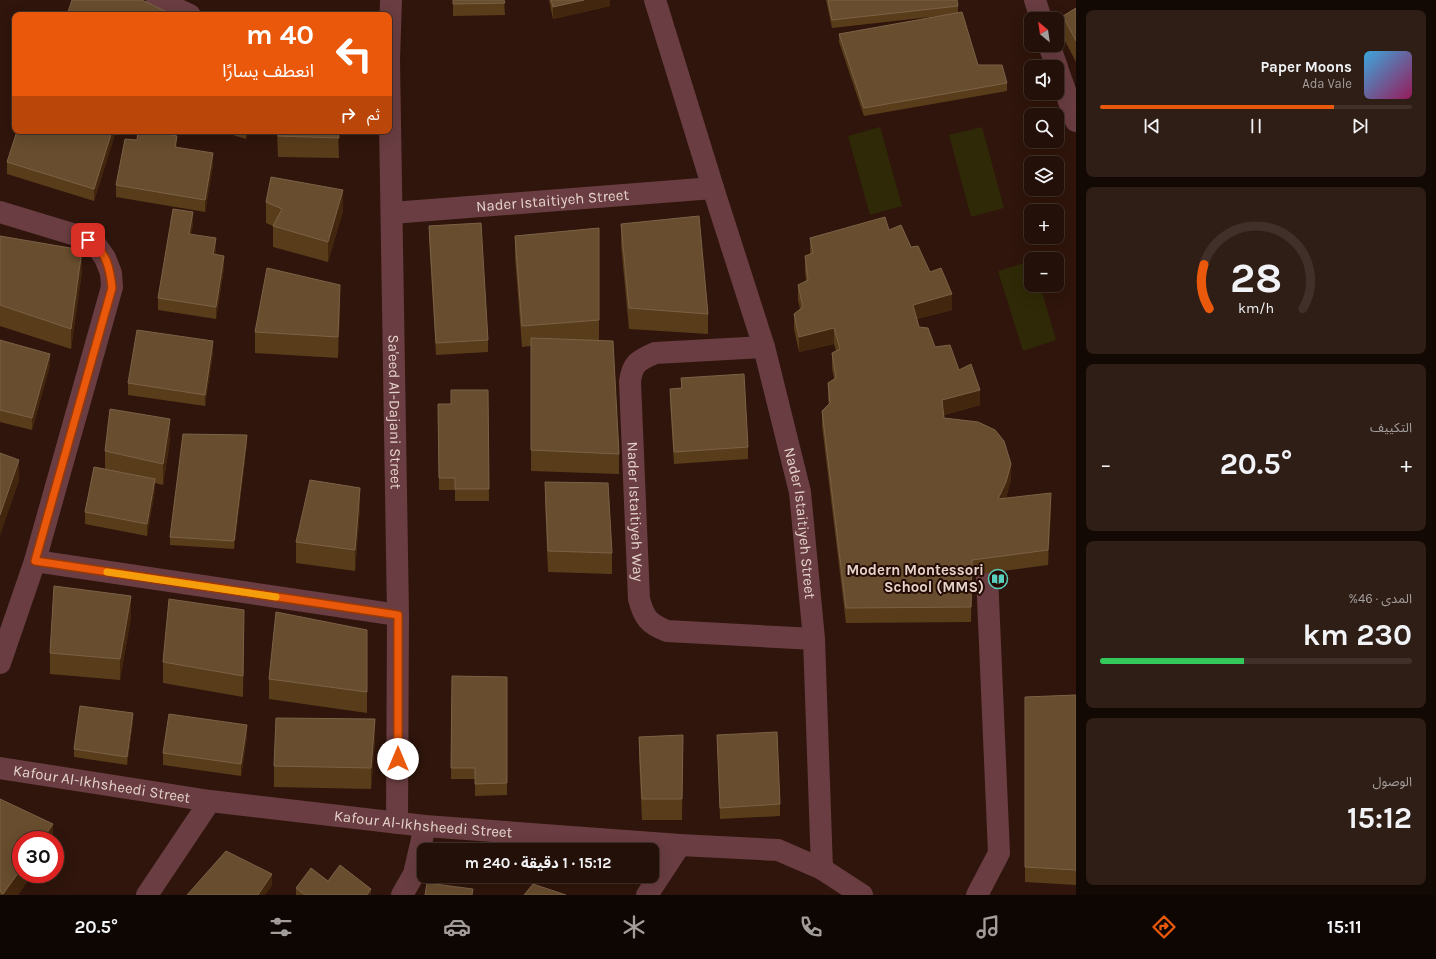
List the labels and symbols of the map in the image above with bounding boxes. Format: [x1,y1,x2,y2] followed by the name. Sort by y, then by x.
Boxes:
[1024,12,1064,52] north arrow
[475,186,630,215] street label: Nader Istaitiyeh Street
[71,223,105,257] pin
[384,334,405,490] street label: Sa'eed Al-Dajani Street
[623,441,647,582] street label: Nader Istaitiyeh Way
[780,445,819,600] street label: Nader Istaitiyeh Street
[846,561,984,596] place label: Modern Montessori School (MMS)
[987,568,1009,590] library icon: Modern Montessori School (MMS)
[377,738,419,780] position arrow
[12,761,192,807] street label: Kafour Al-Ikhsheedi Street
[333,806,513,842] street label: Kafour Al-Ikhsheedi Street
[12,831,64,883] speed limit sign: 30

